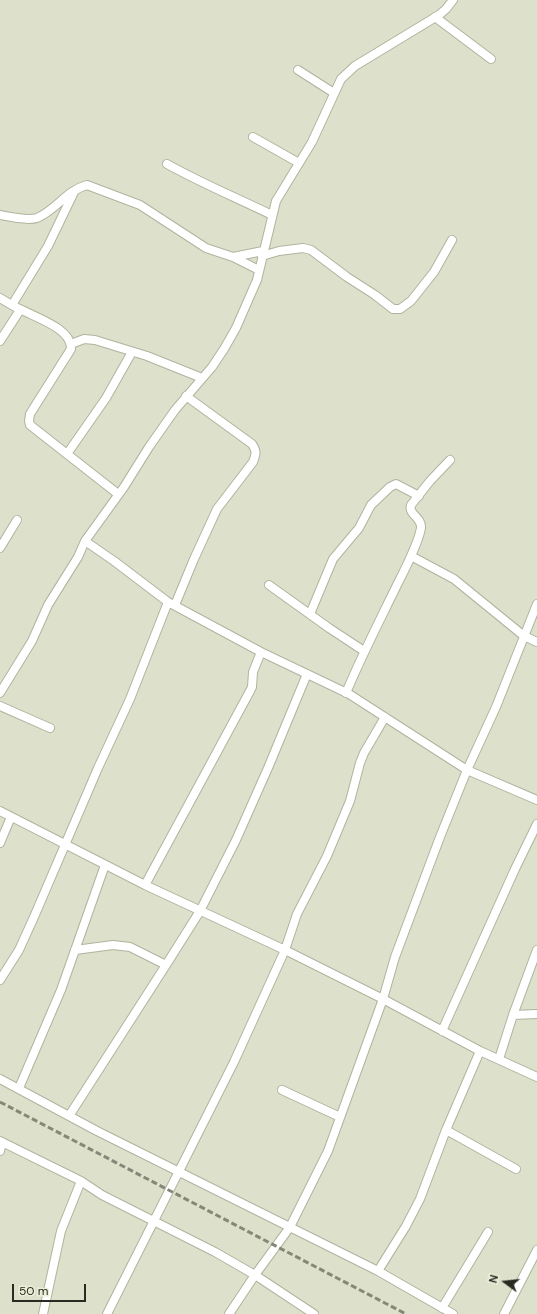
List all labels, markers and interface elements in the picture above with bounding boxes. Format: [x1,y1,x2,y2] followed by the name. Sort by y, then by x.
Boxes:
[485,1262,525,1302] north arrow
[486,1273,501,1285] text: N
[14,1276,88,1302] scale bar
[19,1283,48,1299] text: 50 m

